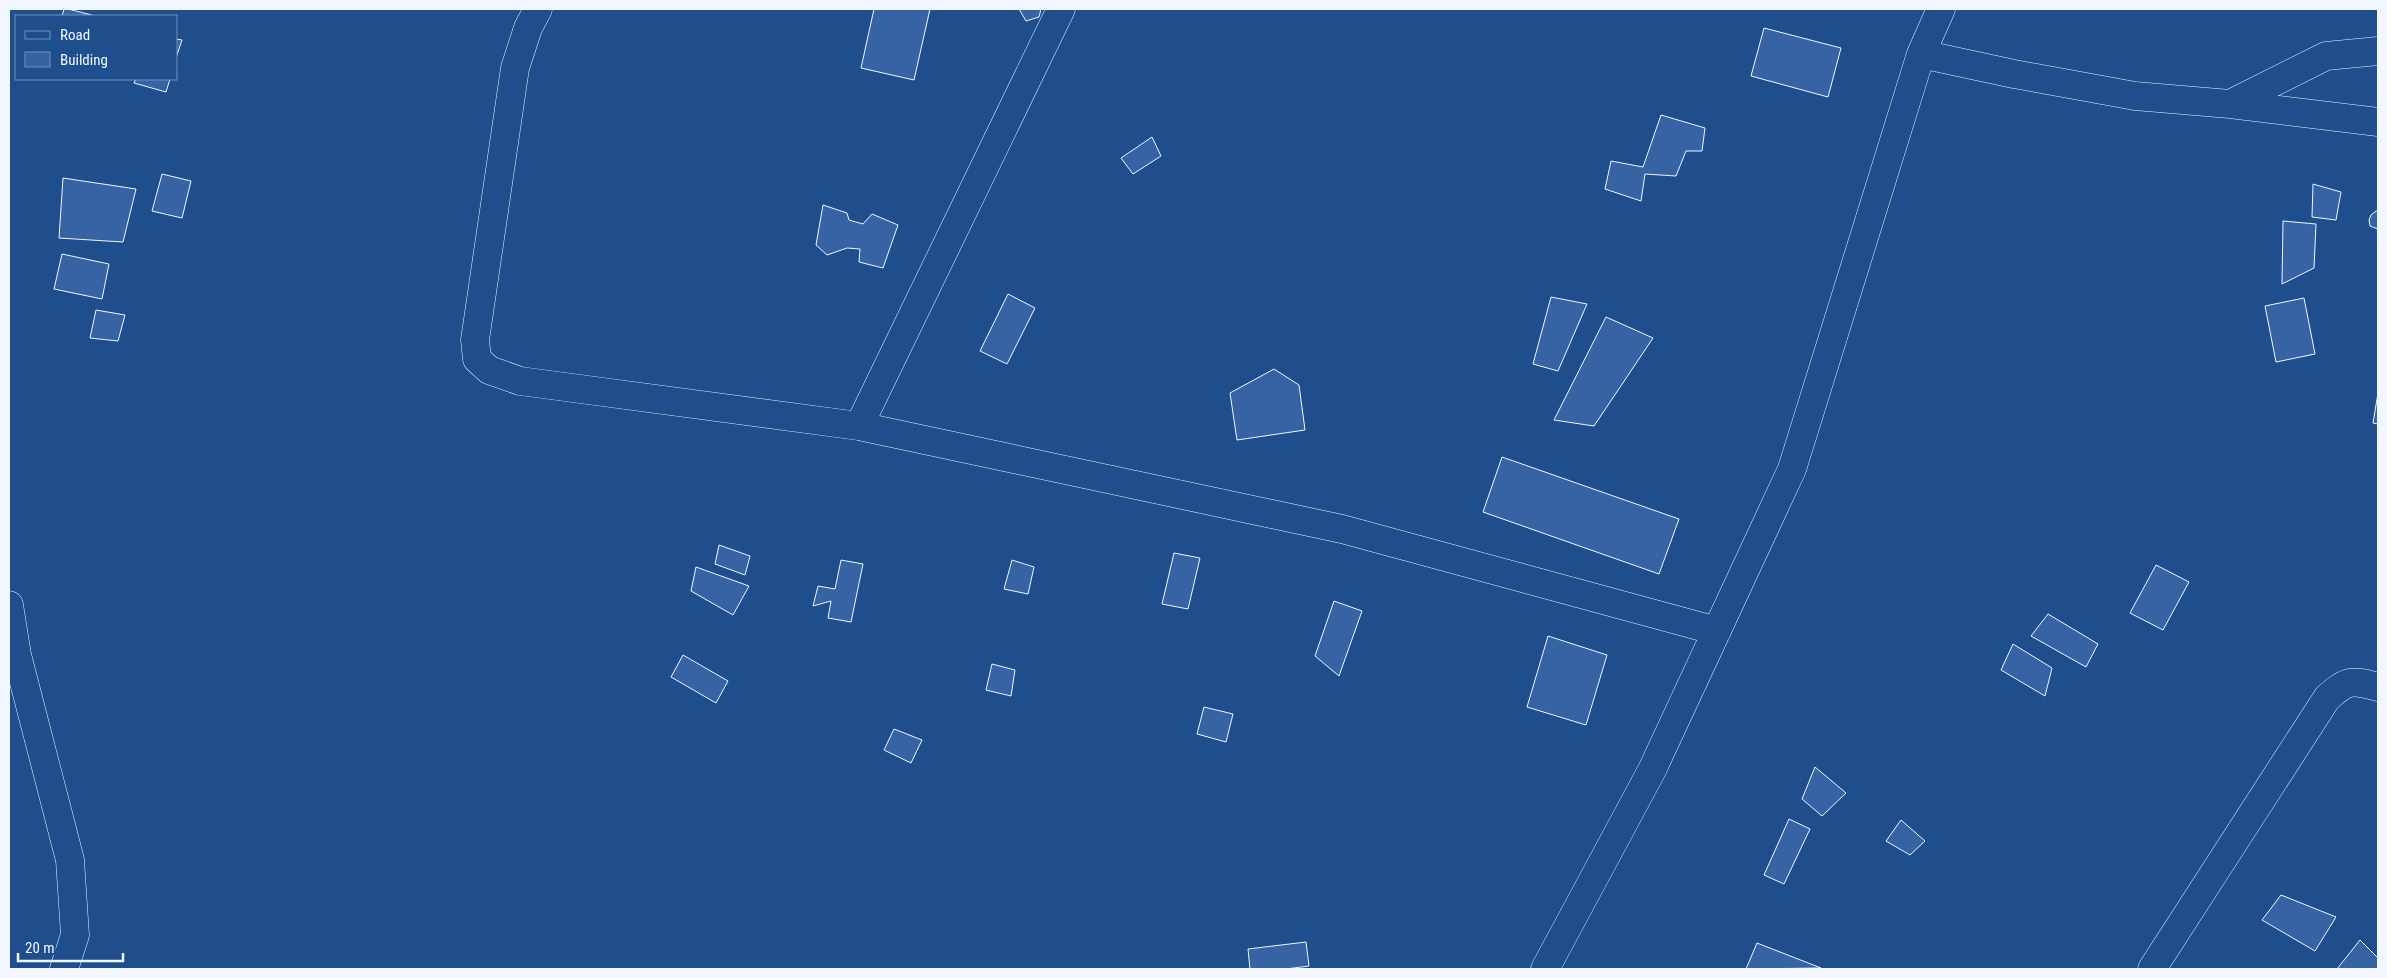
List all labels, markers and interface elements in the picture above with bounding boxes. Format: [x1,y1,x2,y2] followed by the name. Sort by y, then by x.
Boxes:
[15,15,178,80] legend
[60,26,90,44] text: Road
[60,51,108,69] text: Building
[18,930,122,962] scale bar
[25,939,55,957] text: 20 m

